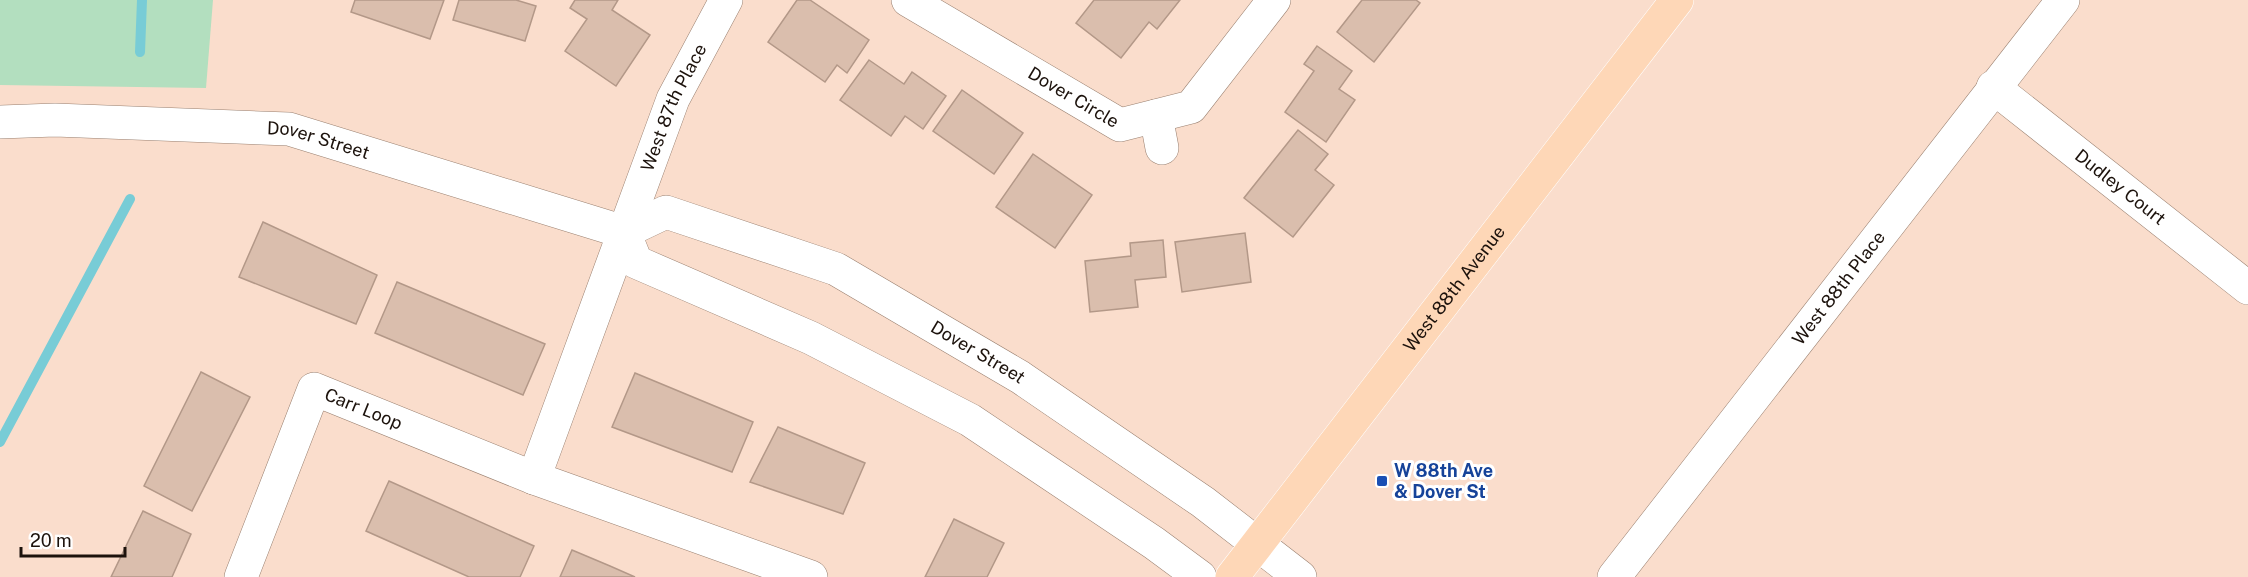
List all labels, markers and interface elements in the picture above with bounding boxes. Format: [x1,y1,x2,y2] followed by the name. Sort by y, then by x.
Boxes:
[636,40,711,174] street label: West 87th Place
[1024,62,1123,132] street label: Dover Circle
[267,117,372,163] street label: Dover Street
[2071,145,2170,229] street label: Dudley Court
[1399,221,1509,356] street label: West 88th Avenue
[1788,227,1889,349] street label: West 88th Place
[927,316,1029,387] street label: Dover Street
[322,383,406,434] street label: Carr Loop
[1394,460,1493,502] place label: W 88th Ave & Dover St
[1375,474,1389,488] marker: W 88th Ave & Dover St
[21,520,124,558] scale bar
[30,530,72,551] text: 20 m

